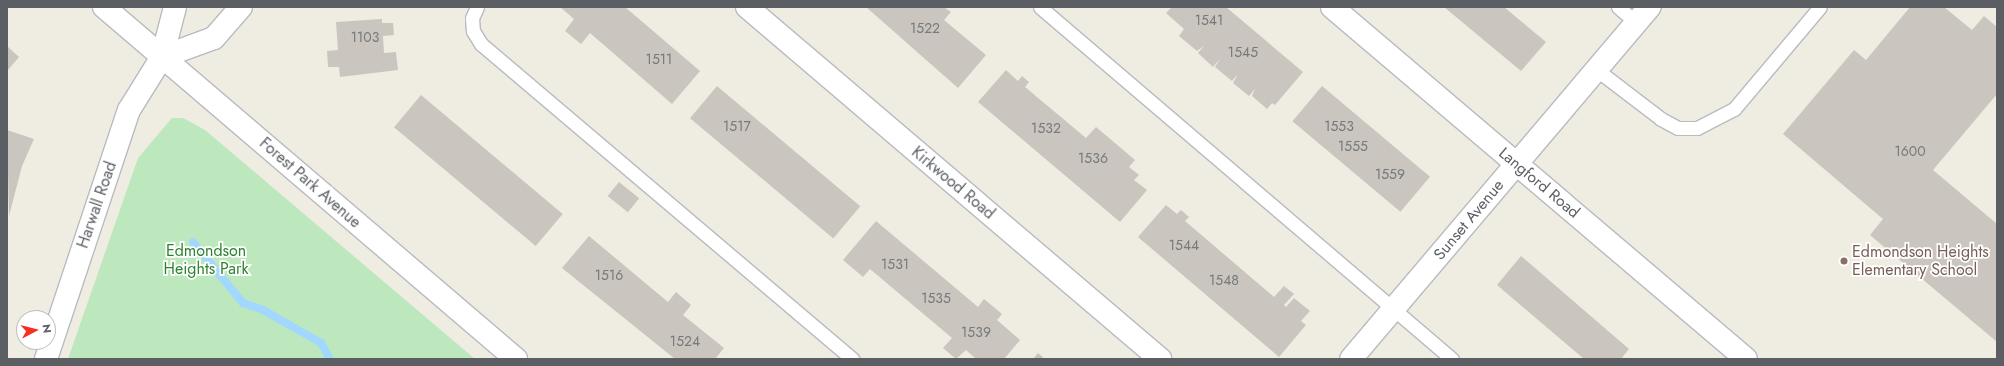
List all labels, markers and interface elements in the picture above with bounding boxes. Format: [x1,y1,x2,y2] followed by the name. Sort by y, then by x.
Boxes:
[1195,12,1223,28] house number: 1541
[910,20,940,36] house number: 1522
[351,29,379,45] house number: 1103
[1228,44,1258,60] house number: 1545
[646,51,672,67] house number: 1511
[723,118,751,134] house number: 1517
[1324,118,1354,134] house number: 1553
[1031,120,1061,136] house number: 1532
[255,134,365,232] street label: Forest Park Avenue
[1338,138,1368,154] house number: 1555
[908,143,998,223] street label: Kirkwood Road
[1894,143,1926,159] house number: 1600
[1495,144,1583,222] street label: Langford Road
[1078,150,1108,166] house number: 1536
[73,159,121,251] street label: Harwall Road
[1375,166,1405,182] house number: 1559
[1430,176,1508,264] street label: Sunset Avenue
[1169,237,1199,253] house number: 1544
[164,241,248,279] park label: Edmondson Heights Park
[1852,242,1989,280] place label: Edmondson Heights Elementary School
[881,256,909,272] house number: 1531
[1839,256,1849,266] marker: Edmondson Heights Elementary School
[595,267,623,283] house number: 1516
[1209,272,1239,288] house number: 1548
[921,290,951,306] house number: 1535
[16,310,56,350] north arrow
[38,323,55,334] text: N
[961,324,991,340] house number: 1539
[670,333,700,349] house number: 1524

